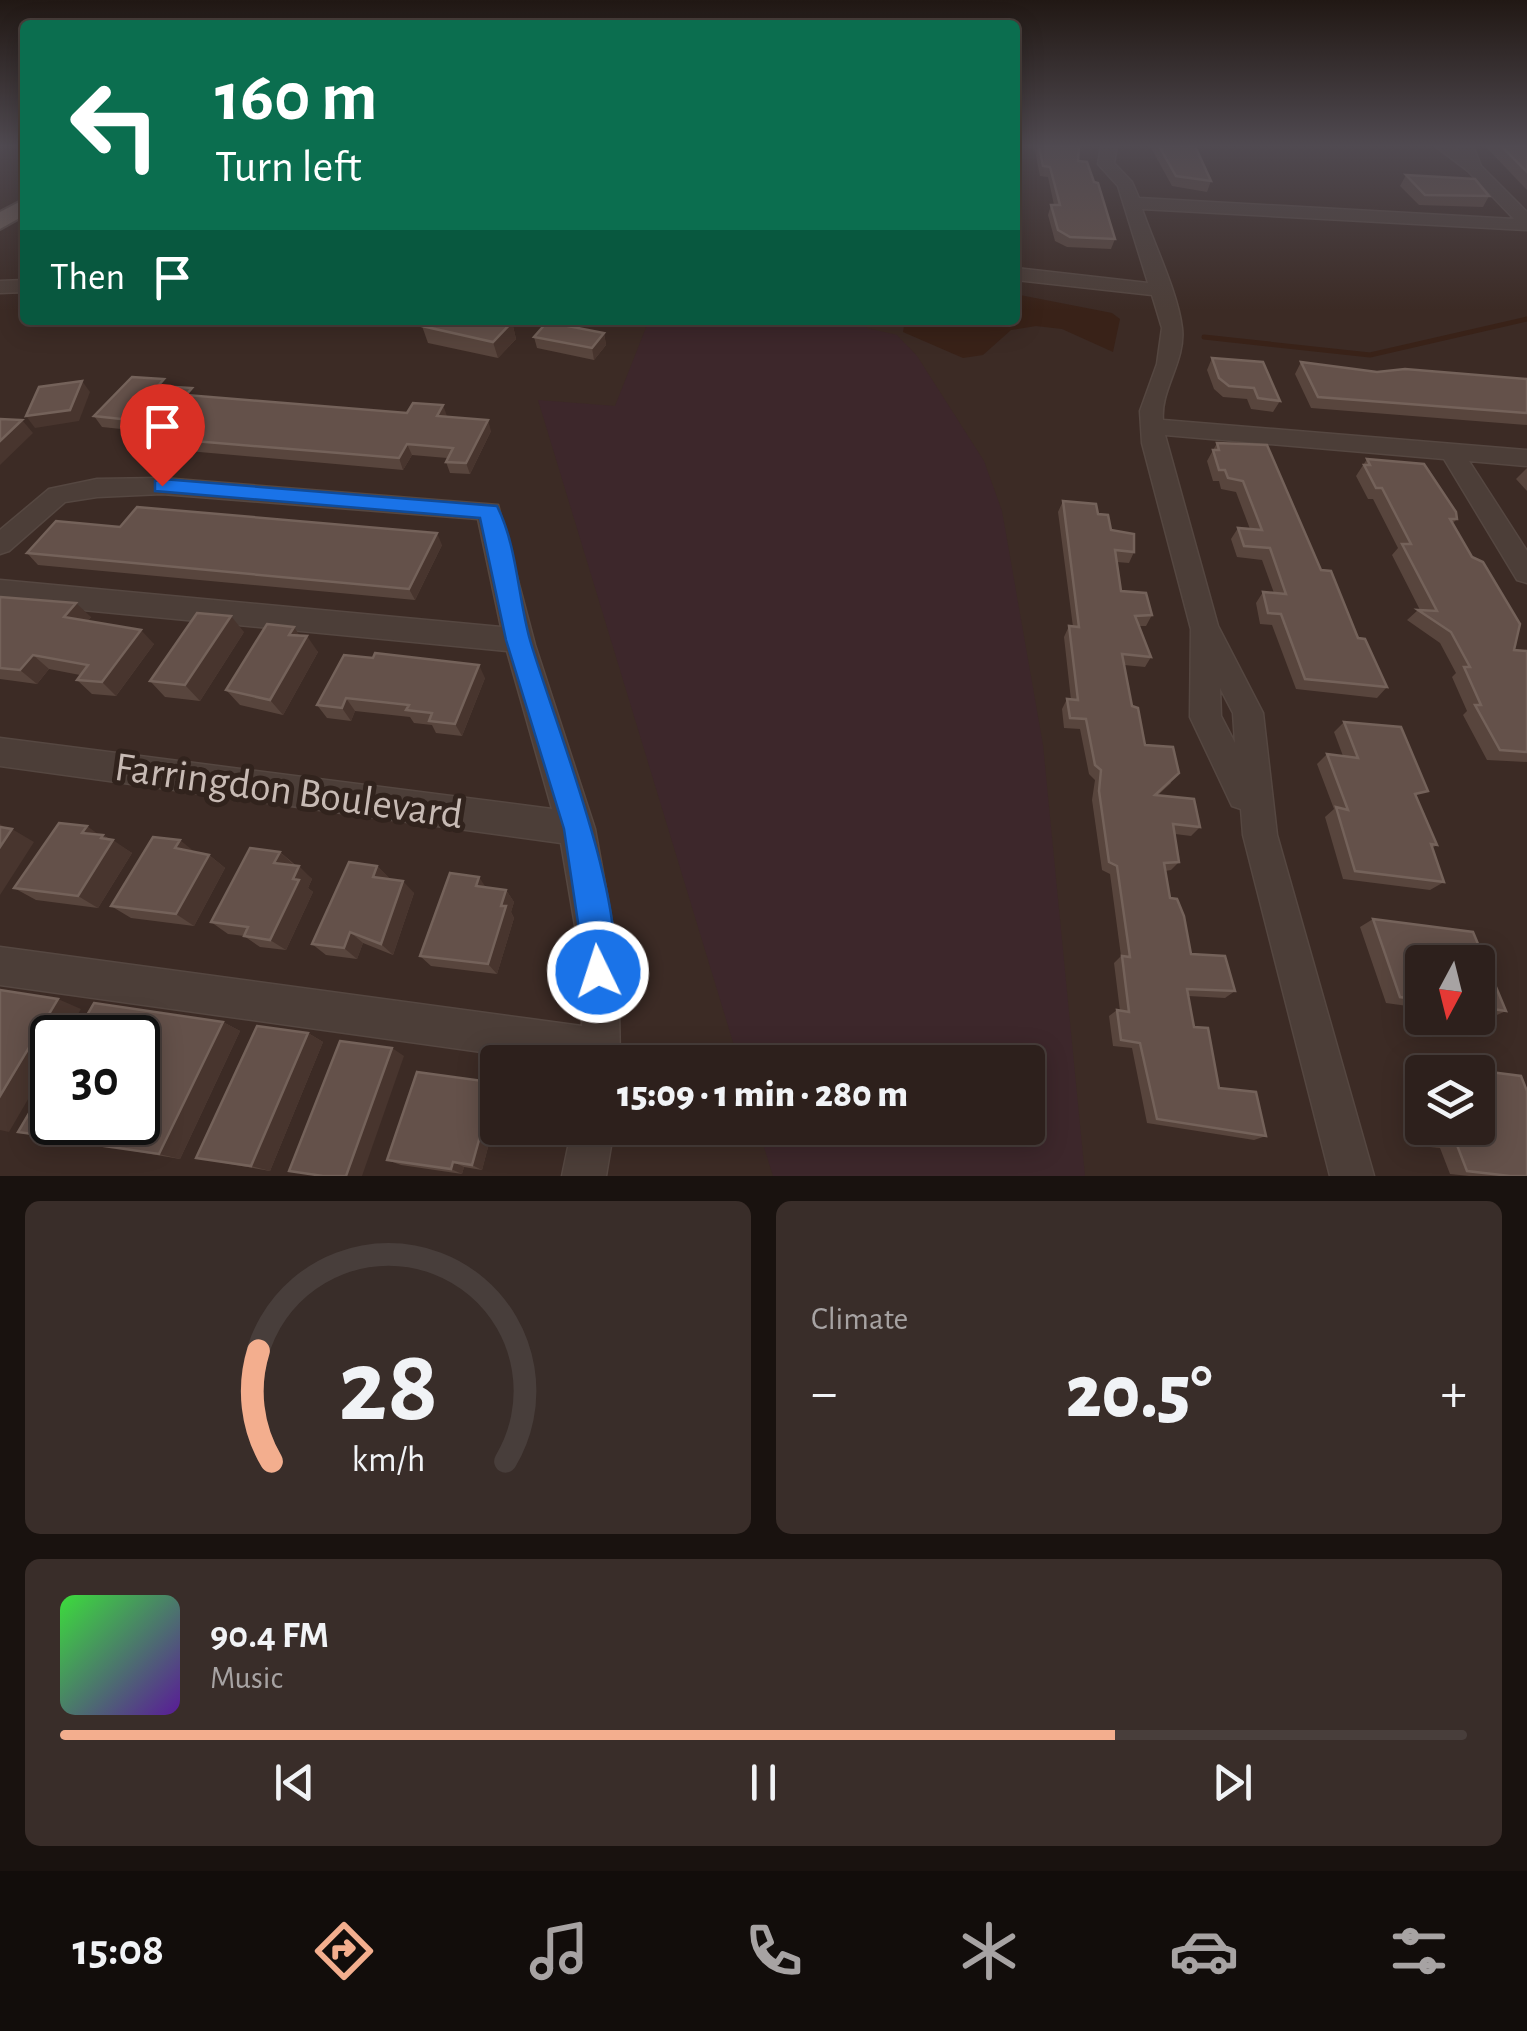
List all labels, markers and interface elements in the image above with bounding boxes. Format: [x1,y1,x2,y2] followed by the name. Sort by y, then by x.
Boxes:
[50,60,180,190] icon: left
[215,63,378,133] text: 160 m
[215,145,362,190] text: Turn left
[145,250,200,305] icon: arrive
[50,259,125,297] text: Then
[120,384,205,487] pin
[135,399,190,454] icon: arrive
[112,746,466,836] street label: Farringdon Boulevard
[546,920,650,1024] position arrow
[1405,945,1495,1035] north arrow
[1405,945,1495,1145] map controls
[30,1015,160,1145] speed limit sign: 30
[1405,1055,1495,1145] button: layers
[617,1076,908,1114] text: 15:09 · 1 min · 280 m
[811,1303,908,1335] text: Climate
[338,1336,438,1440] text: 28
[1066,1356,1212,1431] text: 20.5°
[811,1366,837,1421] text: −
[1441,1366,1467,1421] text: +
[351,1442,425,1478] text: km/h
[210,1617,329,1655] text: 90.4 FM
[210,1662,283,1694] text: Music
[267,1755,322,1810] icon: previous
[736,1755,791,1810] icon: pause
[1205,1755,1260,1810] icon: next
[309,1916,379,1986] icon: directions
[524,1916,594,1986] icon: music
[739,1916,809,1986] icon: phone
[954,1916,1024,1986] icon: climate
[1169,1916,1239,1986] icon: car
[1384,1916,1454,1986] icon: filters
[73,1928,164,1973] text: 15:08

